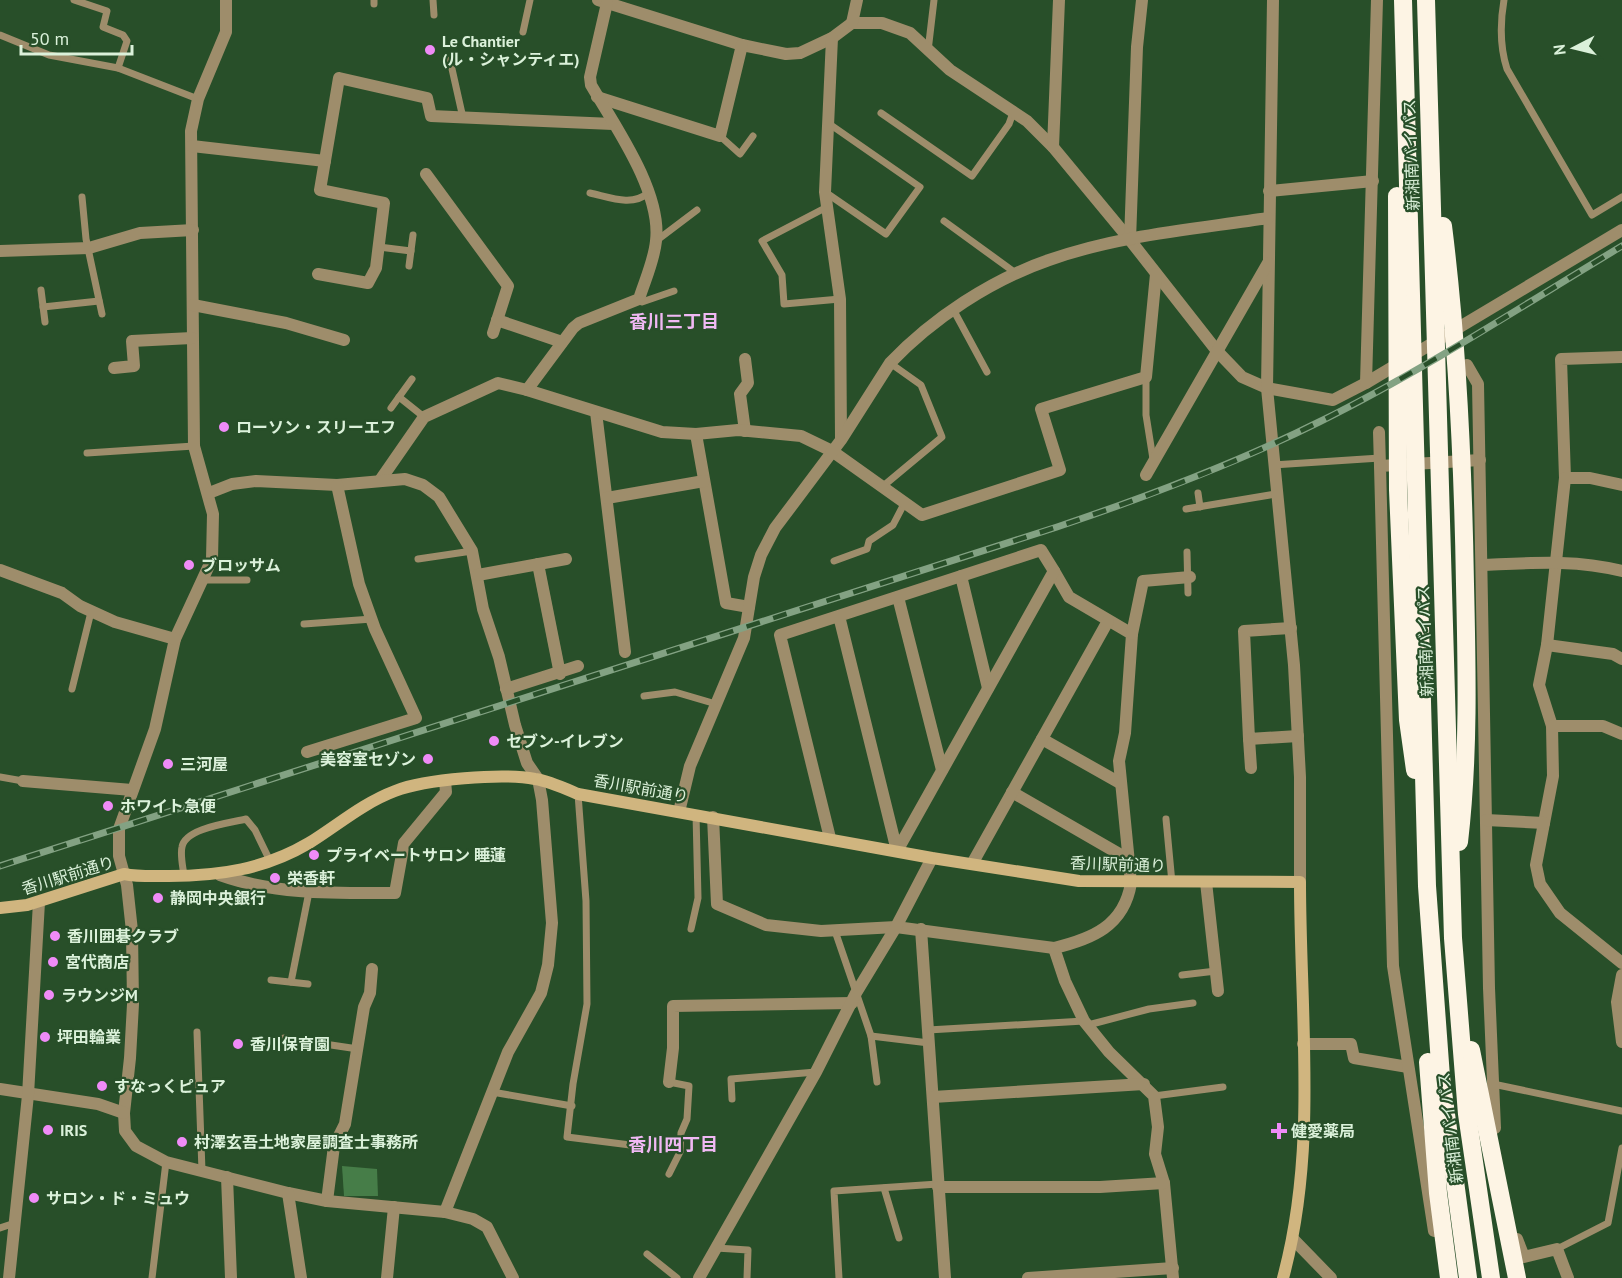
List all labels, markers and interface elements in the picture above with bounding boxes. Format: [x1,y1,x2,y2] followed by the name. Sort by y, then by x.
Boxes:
[21,18,132,56] scale bar
[1544,18,1604,78] north arrow
[30,27,69,50] text: 50 m
[442,31,580,69] place label: Le Chantier (ル・シャンティエ)
[423,43,437,57] marker: Le Chantier (ル・シャンティエ)
[1549,43,1570,56] text: N
[1399,99,1423,211] street label: 新湘南バイパス
[629,310,719,333] district label: 香川三丁目
[236,417,396,437] place label: ローソン・スリーエフ
[217,420,231,434] marker: ローソン・スリーエフ
[201,555,281,575] place label: ブロッサム
[182,558,196,572] marker: ブロッサム
[1413,585,1437,697] street label: 新湘南バイパス
[506,731,624,751] place label: セブン-イレブン
[487,734,501,748] marker: セブン-イレブン
[320,749,416,769] place label: 美容室セゾン
[421,752,435,766] marker: 美容室セゾン
[180,754,228,774] place label: 三河屋
[161,757,175,771] marker: 三河屋
[592,770,690,806] street label: 香川駅前通り
[120,796,216,816] place label: ホワイト急便
[101,799,115,813] marker: ホワイト急便
[326,845,506,865] place label: プライベートサロン 睡蓮
[307,848,321,862] marker: プライベートサロン 睡蓮
[19,851,117,899] street label: 香川駅前通り
[1070,852,1166,876] street label: 香川駅前通り
[287,868,335,888] place label: 栄香軒
[268,871,282,885] marker: 栄香軒
[170,888,266,908] place label: 静岡中央銀行
[151,891,165,905] marker: 静岡中央銀行
[67,926,179,946] place label: 香川囲碁クラブ
[48,929,62,943] marker: 香川囲碁クラブ
[65,952,129,972] place label: 宮代商店
[46,955,60,969] marker: 宮代商店
[61,985,138,1005] place label: ラウンジM
[42,988,56,1002] marker: ラウンジM
[57,1027,121,1047] place label: 坪田輪業
[38,1030,52,1044] marker: 坪田輪業
[250,1034,330,1054] place label: 香川保育園
[231,1037,245,1051] marker: 香川保育園
[1433,1071,1467,1185] street label: 新湘南バイパス
[114,1076,226,1096] place label: すなっくピュア
[95,1079,109,1093] marker: すなっくピュア
[60,1120,87,1140] place label: IRIS
[1291,1121,1355,1141] place label: 健愛薬局
[41,1123,55,1137] marker: IRIS
[1272,1124,1286,1138] marker: 健愛薬局
[194,1132,418,1152] place label: 村澤玄吾土地家屋調査士事務所
[628,1133,718,1156] district label: 香川四丁目
[175,1135,189,1149] marker: 村澤玄吾土地家屋調査士事務所
[46,1188,190,1208] place label: サロン・ド・ミュウ
[27,1191,41,1205] marker: サロン・ド・ミュウ

